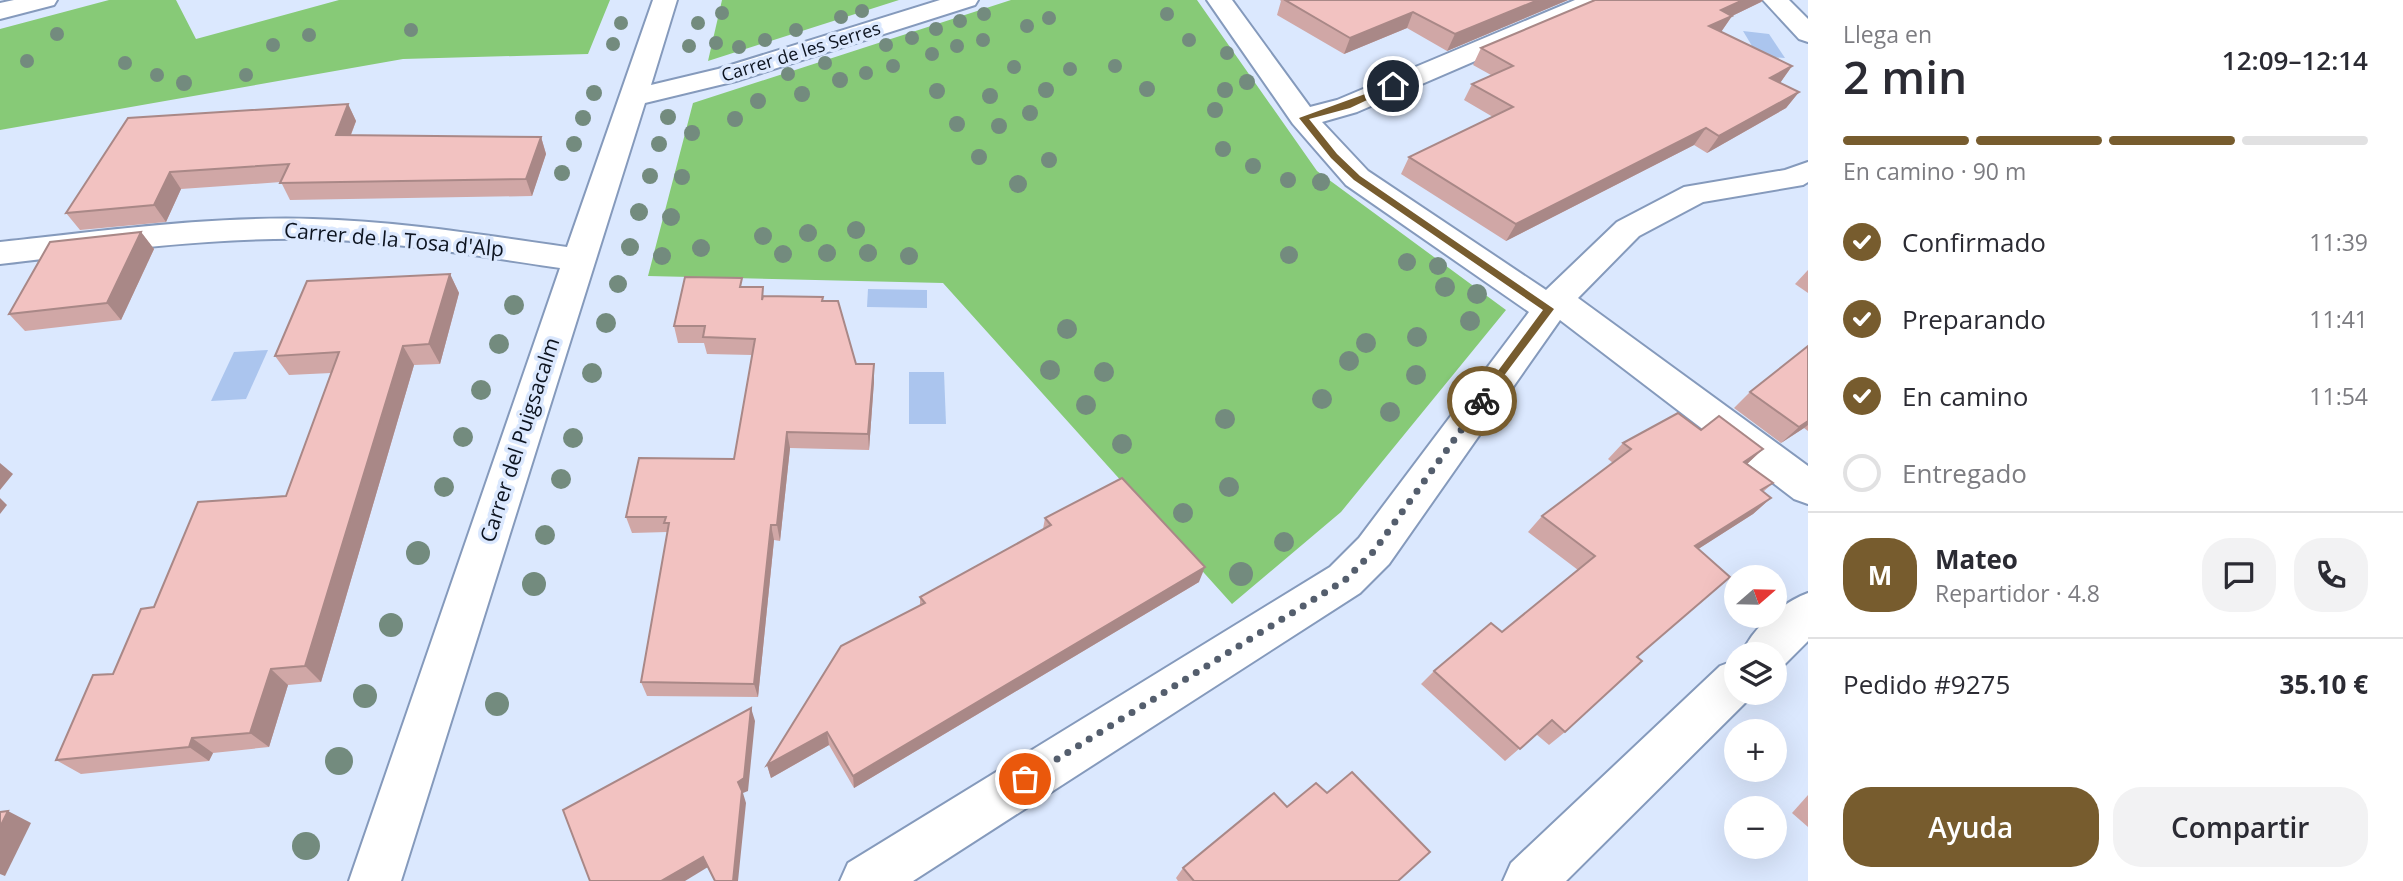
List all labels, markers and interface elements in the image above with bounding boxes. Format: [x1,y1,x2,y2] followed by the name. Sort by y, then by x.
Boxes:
[718,15,883,87] street label: Carrer de les Serres
[1843,18,1932,50] text: Llega en
[2222,42,2368,78] text: 12:09–12:14
[1843,45,1967,107] text: 2 min
[1363,56,1423,116] pin
[1374,67,1412,105] icon: home
[1843,155,2026,187] text: En camino · 90 m
[283,215,505,263] street label: Carrer de la Tosa d'Alp
[1843,223,1881,261] icon: check
[1902,224,2046,260] text: Confirmado
[2309,226,2368,258] text: 11:39
[1843,300,1881,338] icon: check
[1902,301,2046,337] text: Preparando
[2309,303,2368,335] text: 11:41
[473,334,565,546] street label: Carrer del Puigsacalm
[1447,366,1517,436] courier
[1843,377,1881,415] icon: check
[1902,378,2028,414] text: En camino
[2309,380,2368,412] text: 11:54
[1463,382,1501,420] icon: bike
[1902,455,2027,491] text: Entregado
[2202,538,2276,612] button: chat
[2294,538,2368,612] button: phone
[1935,541,2018,577] text: Mateo
[1868,557,1892,593] text: M
[1724,565,1787,628] north arrow
[1724,565,1787,859] map controls
[1935,577,2100,609] text: Repartidor · 4.8
[1724,642,1787,705] button: layers
[1843,666,2010,702] text: Pedido #9275
[2280,666,2368,702] text: 35.10 €
[1724,719,1787,782] button: +
[995,749,1055,809] pin
[1006,760,1044,798] icon: bag
[1843,787,2099,867] button: Ayuda
[2113,787,2368,867] button: Compartir
[1724,796,1787,859] button: −

